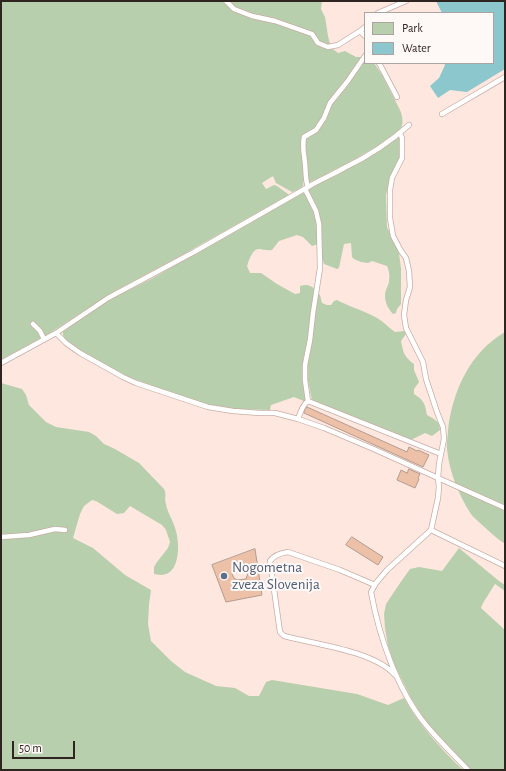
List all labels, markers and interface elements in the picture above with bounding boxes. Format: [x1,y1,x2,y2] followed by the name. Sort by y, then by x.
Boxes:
[364,12,494,64] legend
[402,22,423,34] text: Park
[402,42,431,54] text: Water
[232,558,320,593] place label: Nogometna zveza Slovenija
[219,571,229,581] marker: Nogometna zveza Slovenija
[14,733,77,759] scale bar
[19,742,42,754] text: 50 m

